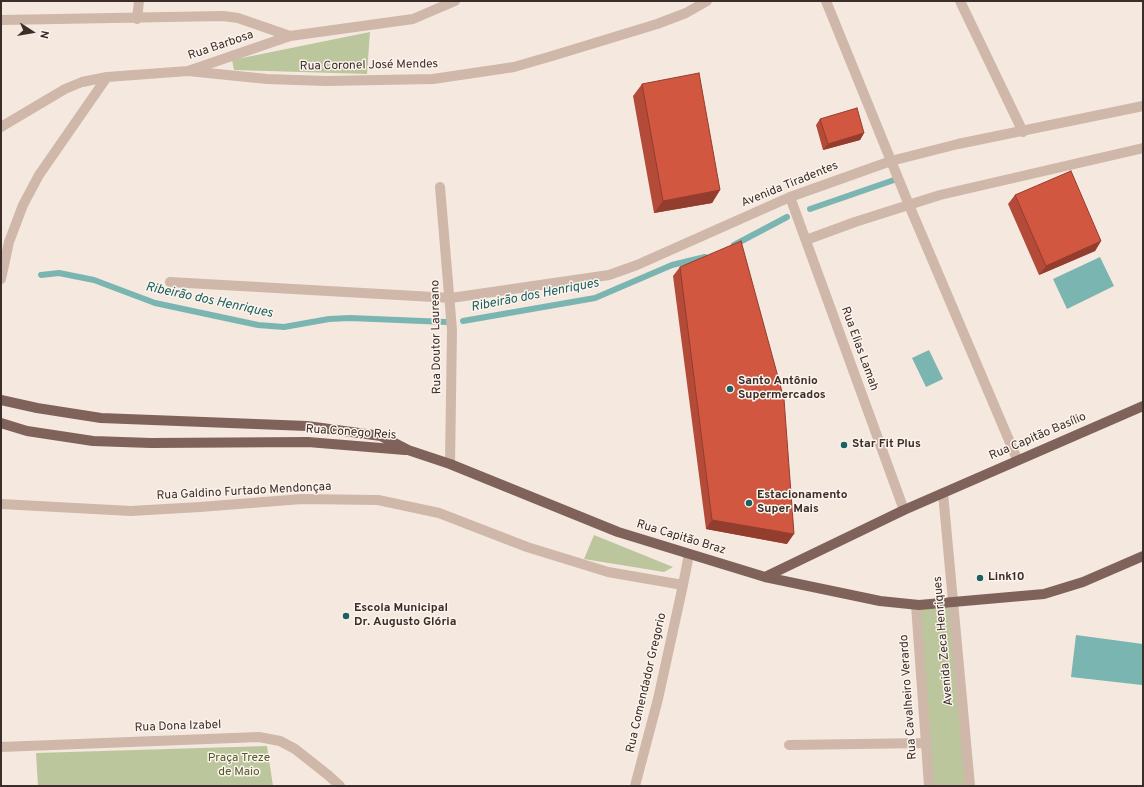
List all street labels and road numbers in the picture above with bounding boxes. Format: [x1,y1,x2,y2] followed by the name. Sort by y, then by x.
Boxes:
[186,28,256,64] street label: Rua Barbosa
[300,58,438,74] street label: Rua Coronel José Mendes
[739,159,841,211] street label: Avenida Tiradentes
[429,280,445,394] street label: Rua Doutor Laureano
[837,305,881,393] street label: Rua Elias Lamah
[987,410,1089,464] street label: Rua Capitão Basílio
[305,423,397,443] street label: Rua Conego Reis
[156,480,332,504] street label: Rua Galdino Furtado Mendonçaa
[635,518,727,558] street label: Rua Capitão Braz
[931,576,957,706] street label: Avenida Zeca Henriques
[624,612,670,754] street label: Rua Comendador Gregorio
[897,634,921,760] street label: Rua Cavalheiro Verardo
[134,718,222,736] street label: Rua Dona Izabel

